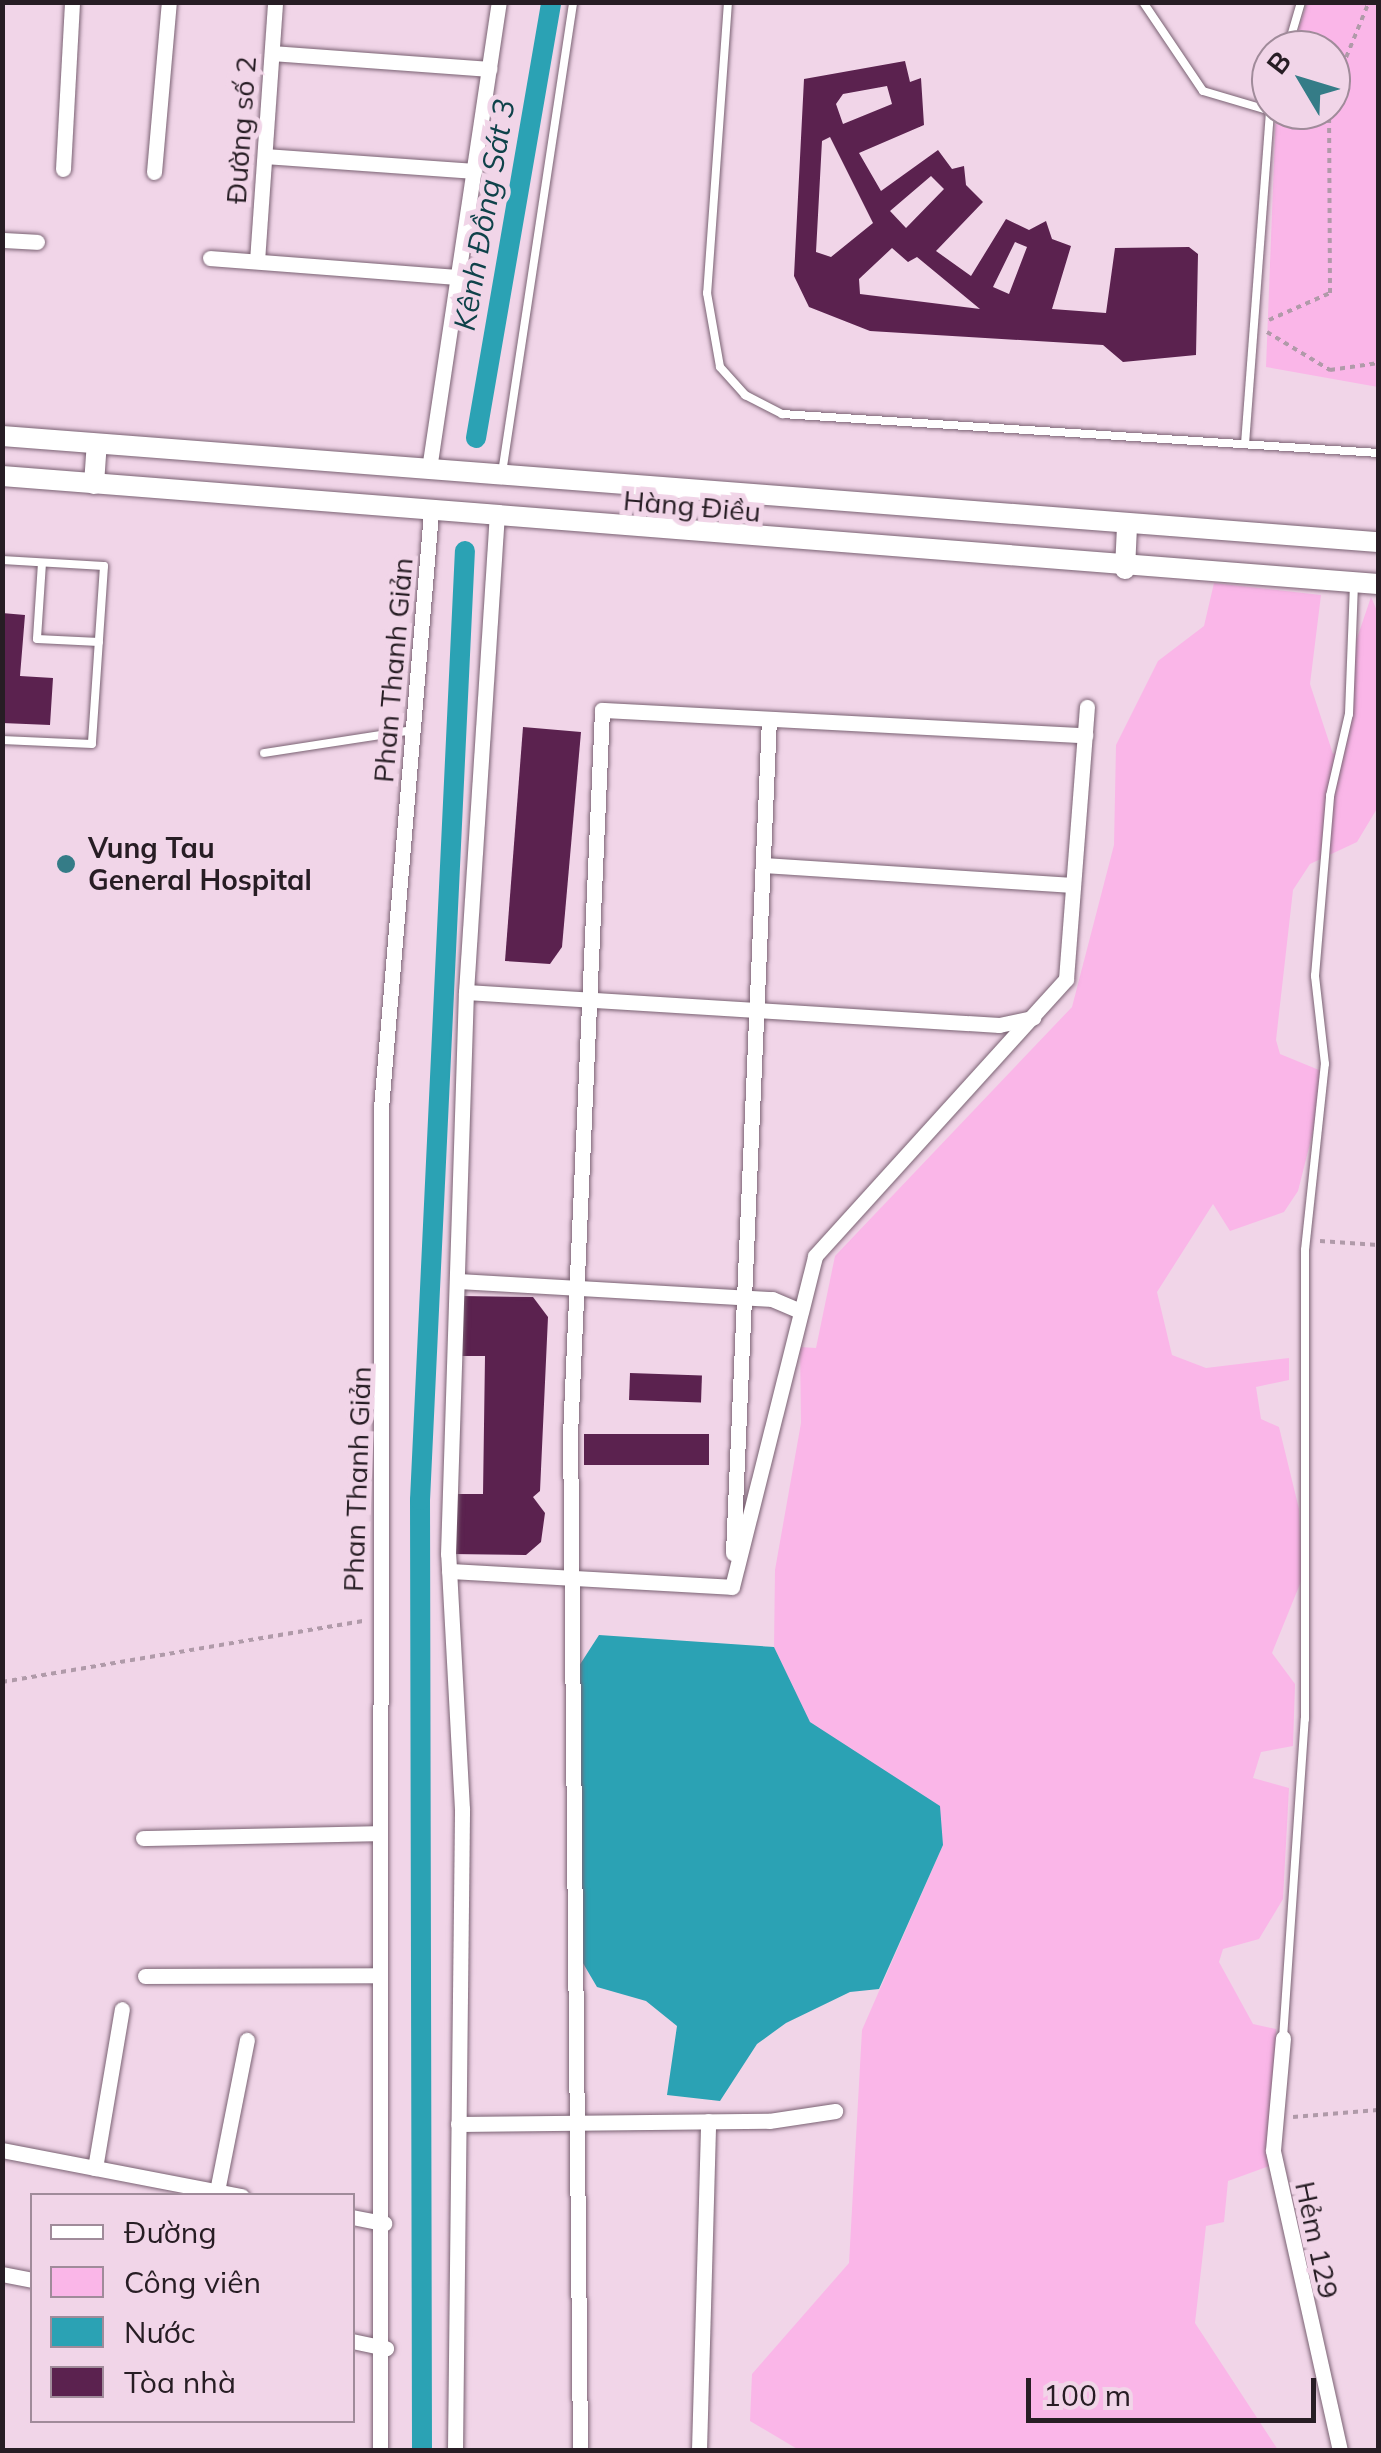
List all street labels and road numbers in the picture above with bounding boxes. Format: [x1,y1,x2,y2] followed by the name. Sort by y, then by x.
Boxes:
[219,55,263,205] street label: Đường số 2
[622,483,762,529] street label: Hàng Điều
[366,556,420,784] street label: Phan Thanh Giản
[336,1366,378,1592] street label: Phan Thanh Giản
[1288,2178,1346,2302] street label: Hẻm 129

